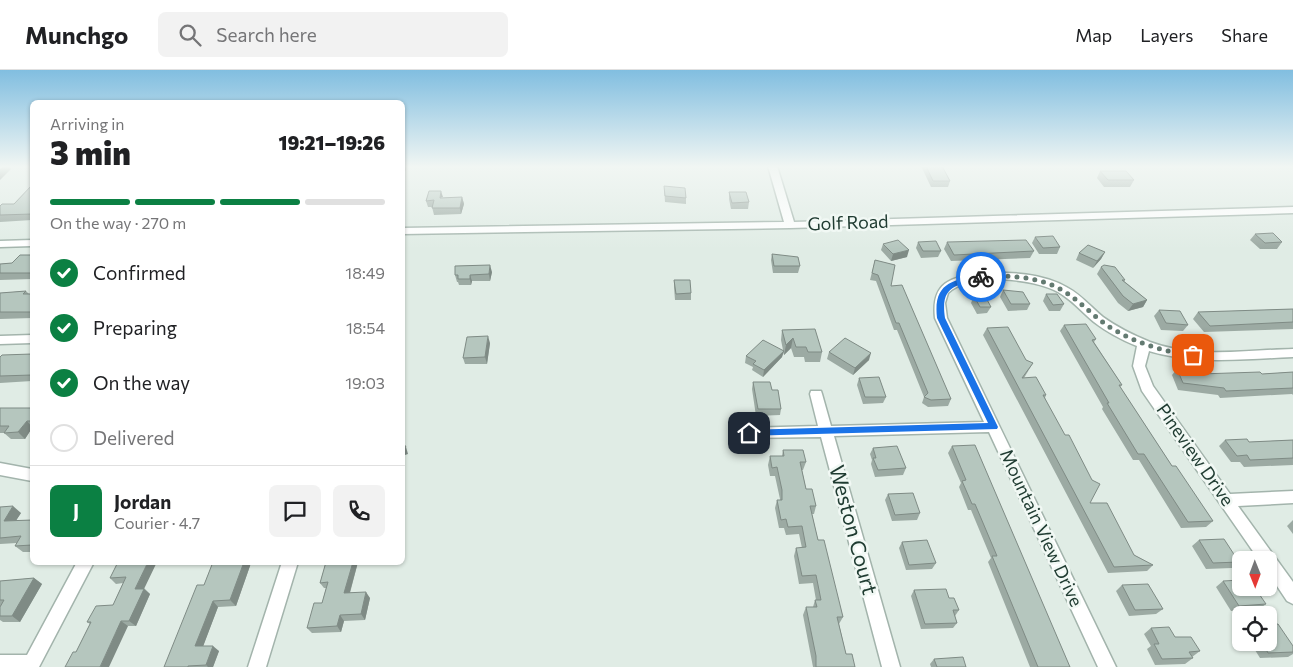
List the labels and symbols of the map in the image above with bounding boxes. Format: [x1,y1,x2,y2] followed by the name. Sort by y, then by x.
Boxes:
[807,210,889,234] street label: Golf Road
[956,252,1006,302] courier
[1172,334,1214,376] pin
[1152,399,1239,510] street label: Pineview Drive
[728,412,770,454] pin
[996,445,1088,610] street label: Mountain View Drive
[825,462,884,597] street label: Weston Court
[1232,551,1278,596] north arrow

